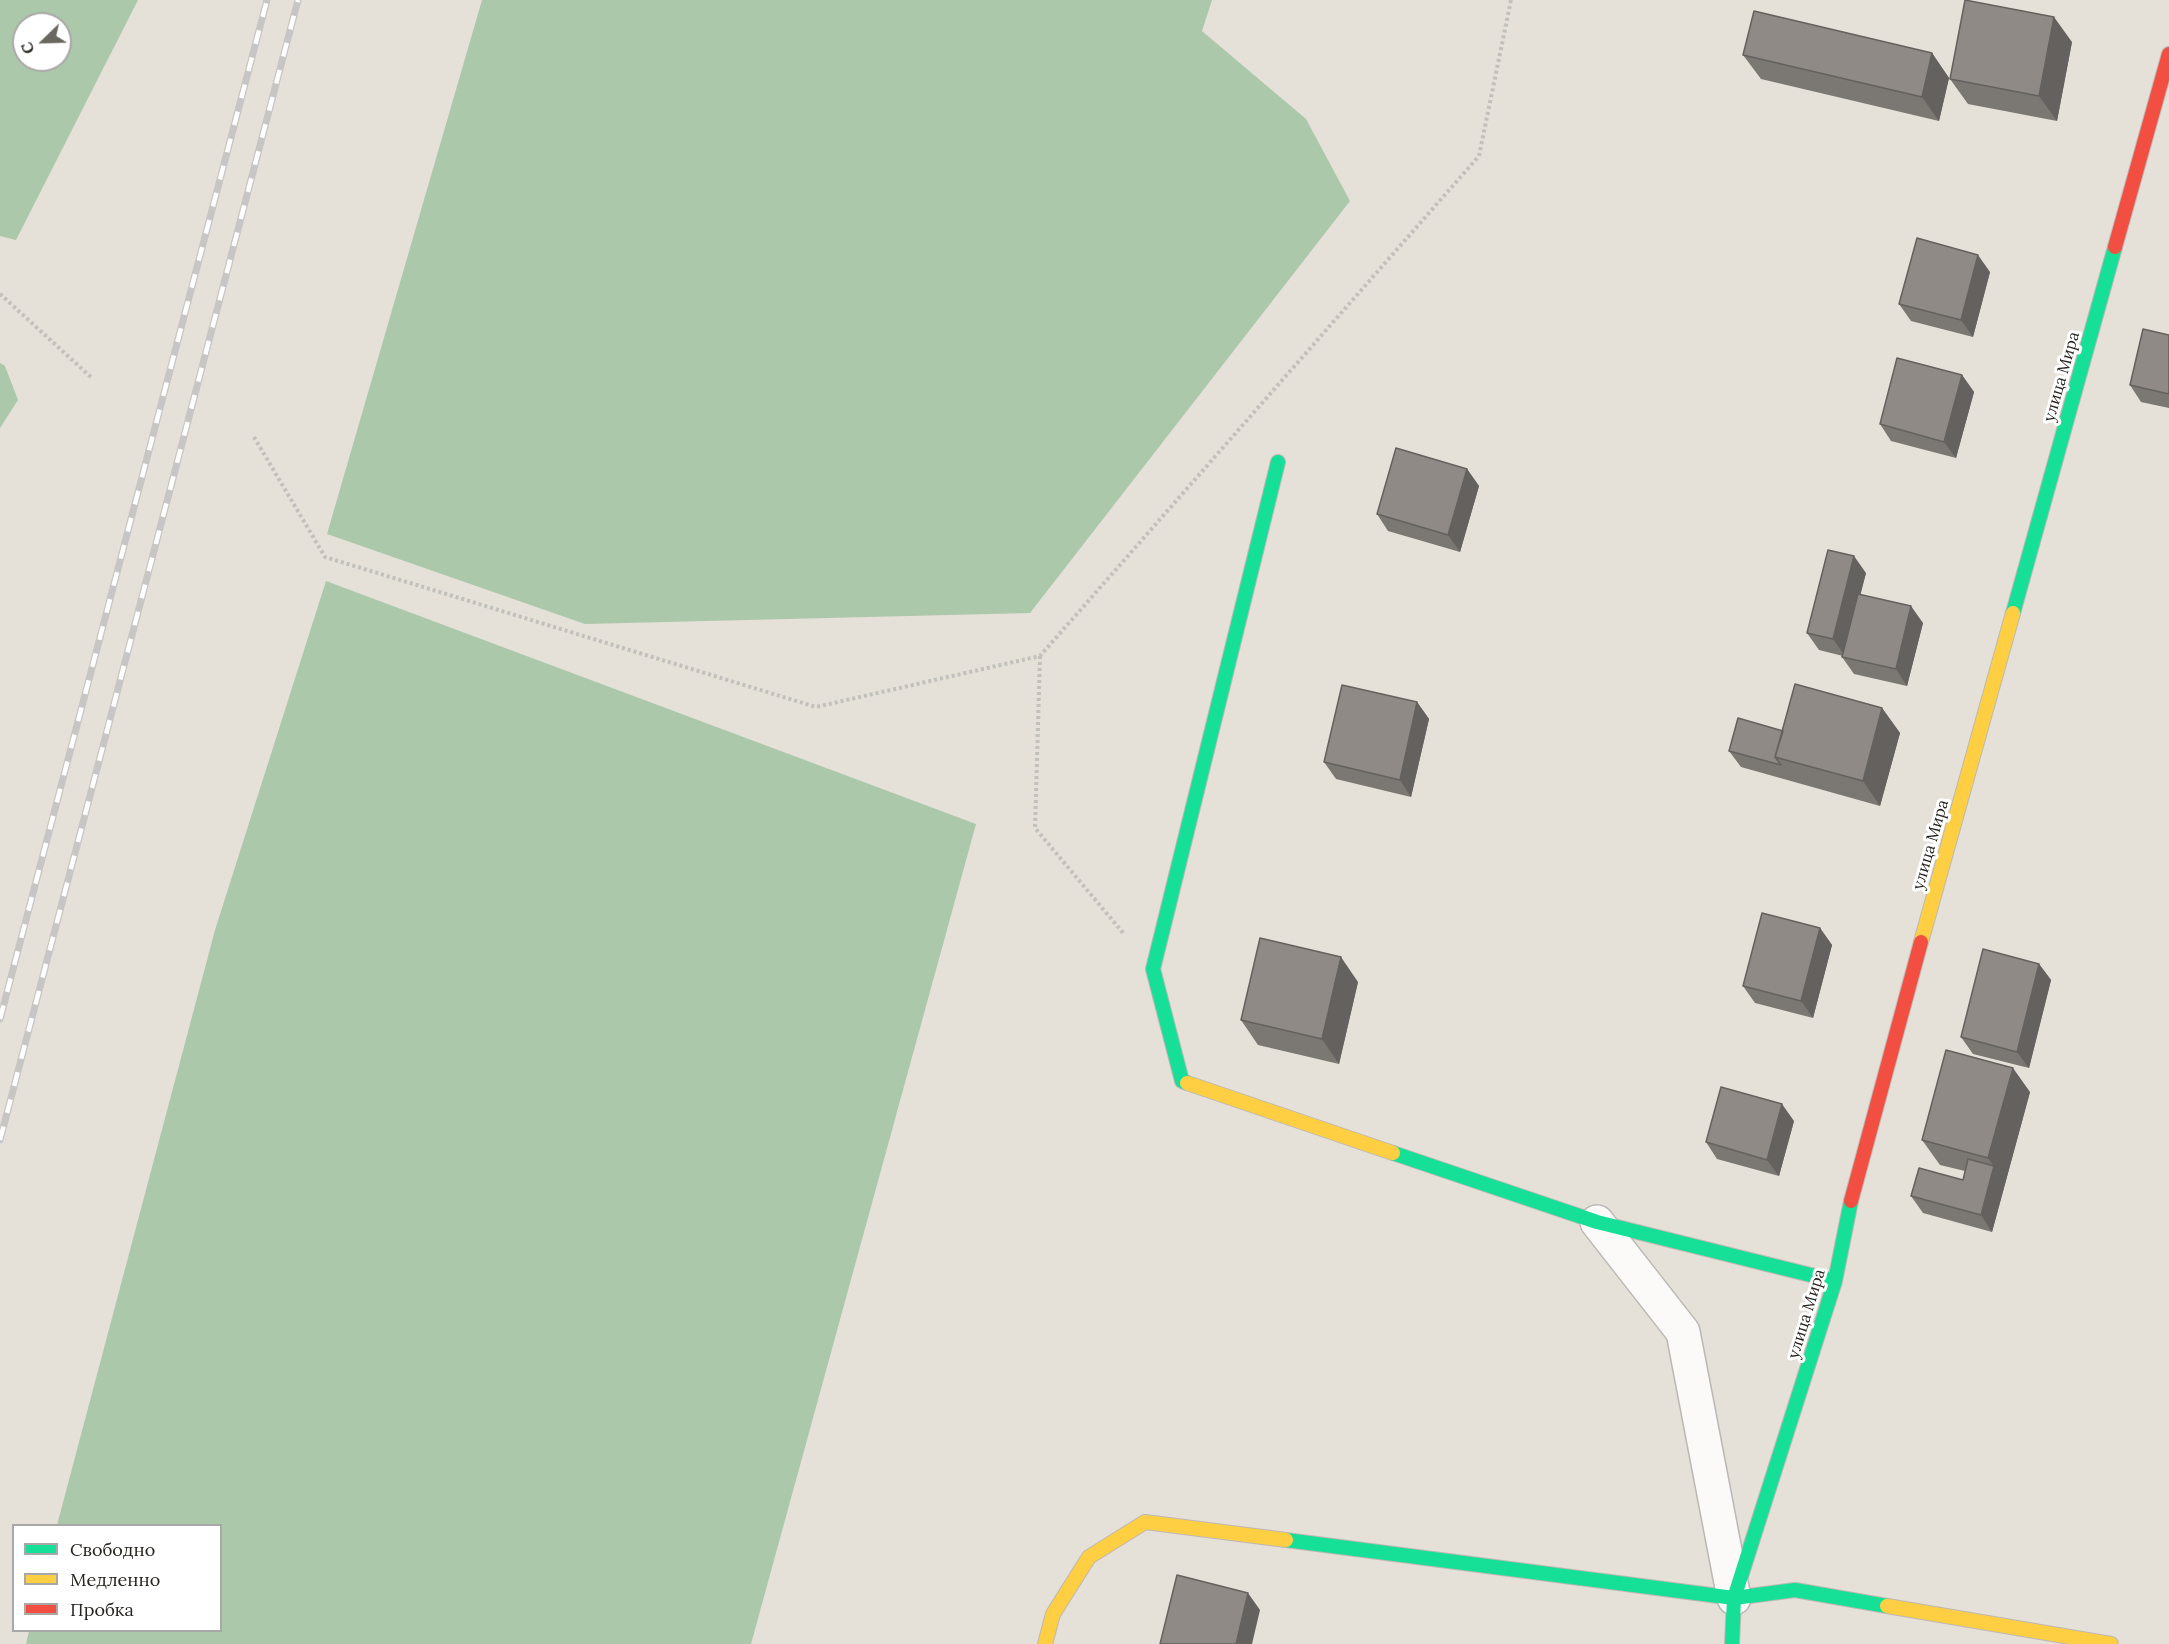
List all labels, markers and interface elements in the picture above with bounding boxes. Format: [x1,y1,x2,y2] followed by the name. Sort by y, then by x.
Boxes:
[12,12,72,72] north arrow
[16,39,39,57] text: С
[2040,330,2084,424] street label: улица Мира
[1909,798,1953,892] street label: улица Мира
[1784,1267,1830,1361] street label: улица Мира
[12,1524,222,1632] legend
[70,1538,155,1561] text: Свободно
[70,1568,160,1591] text: Медленно
[70,1598,134,1621] text: Пробка

